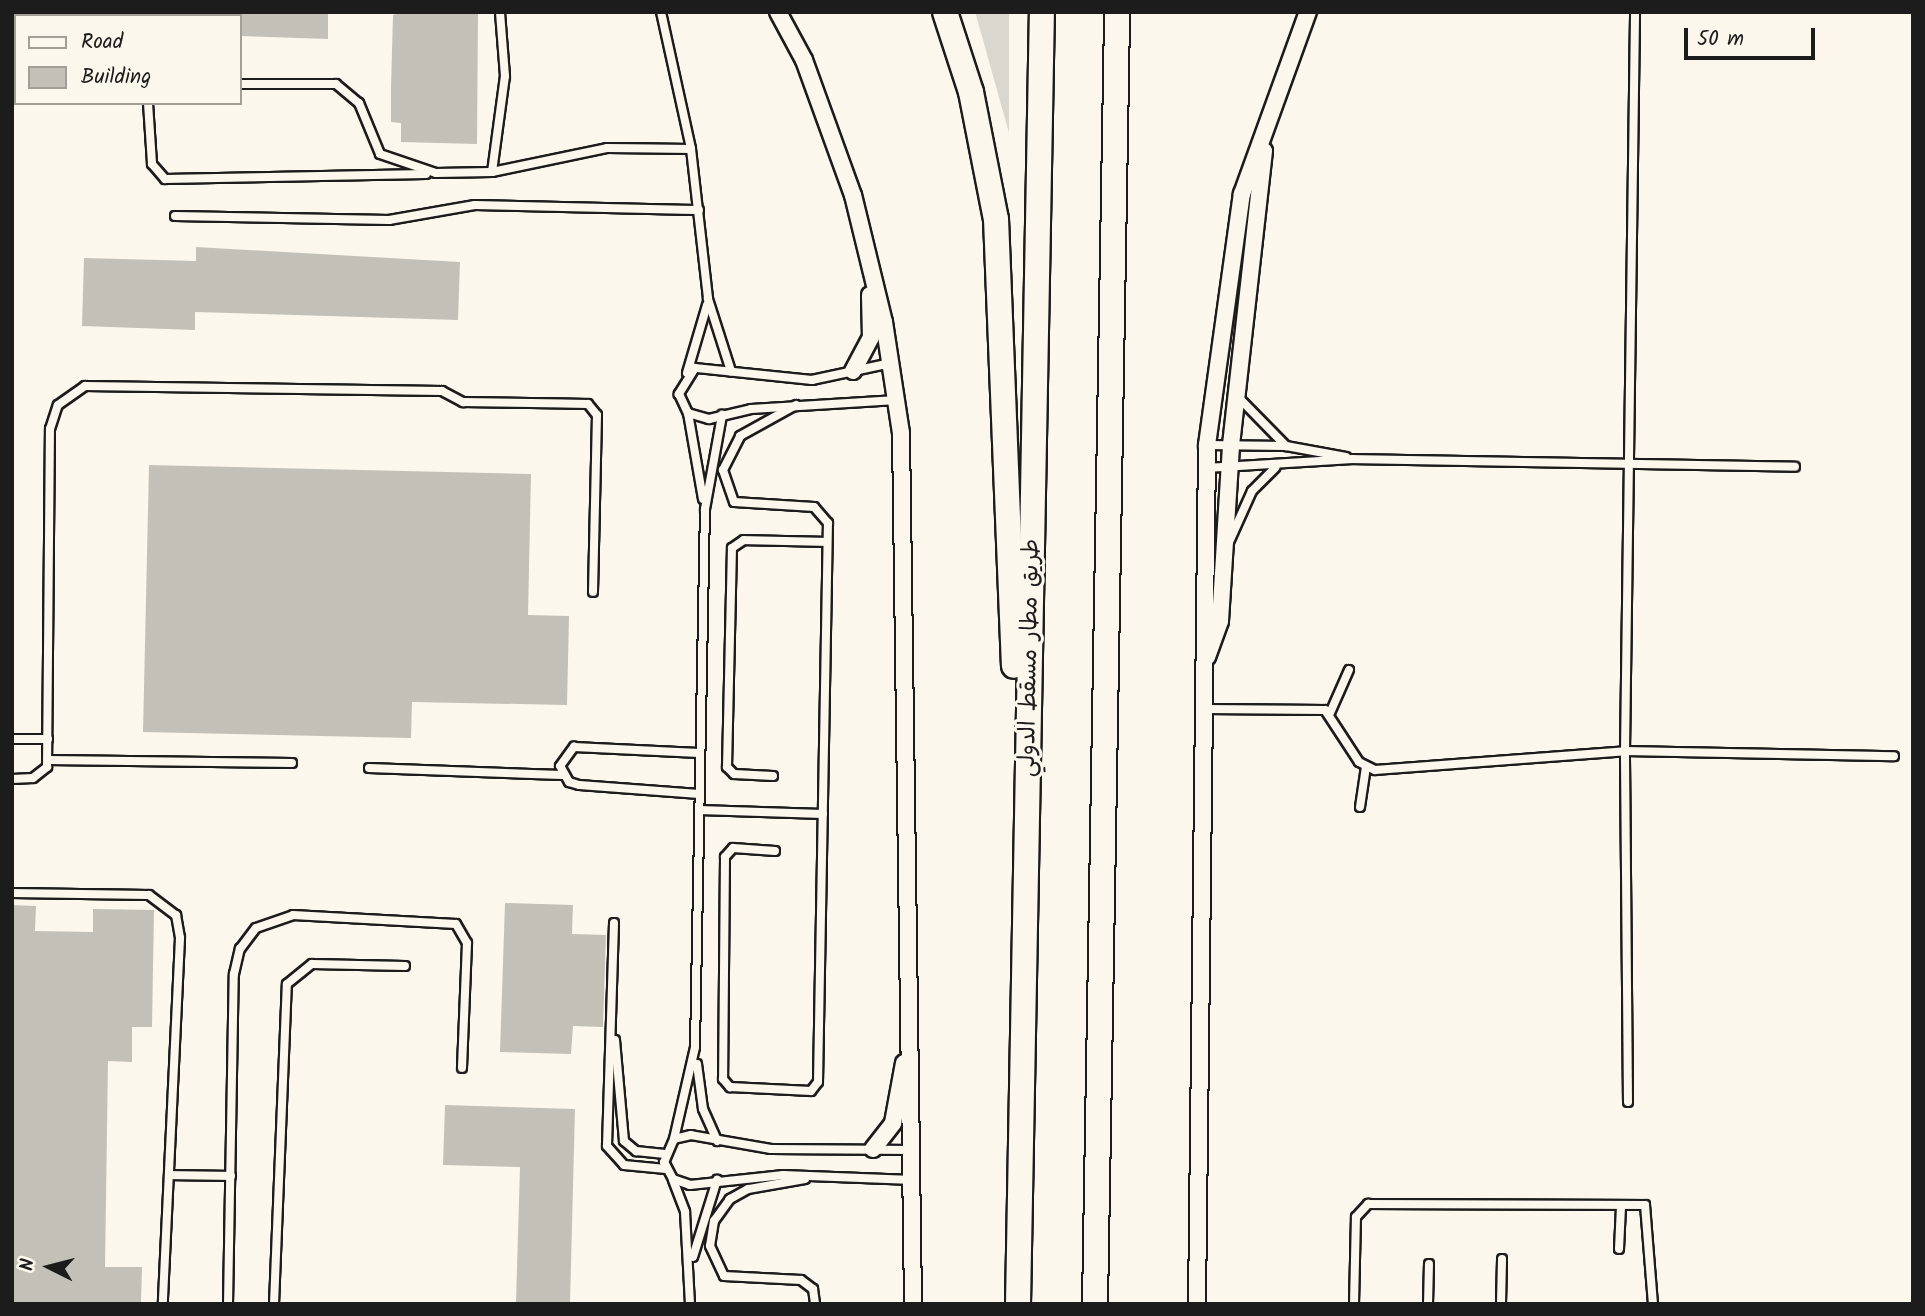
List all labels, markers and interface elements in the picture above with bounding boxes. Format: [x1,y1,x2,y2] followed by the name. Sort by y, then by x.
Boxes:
[14,14,242,105] legend
[1687,14,1818,58] scale bar
[1697,23,1744,56] text: 50 m
[81,26,123,59] text: Road
[81,61,151,94] text: Building
[1014,539,1046,777] street label: طريق مطار مسقط الدولي
[14,1232,84,1302] north arrow
[13,1257,44,1272] text: N

